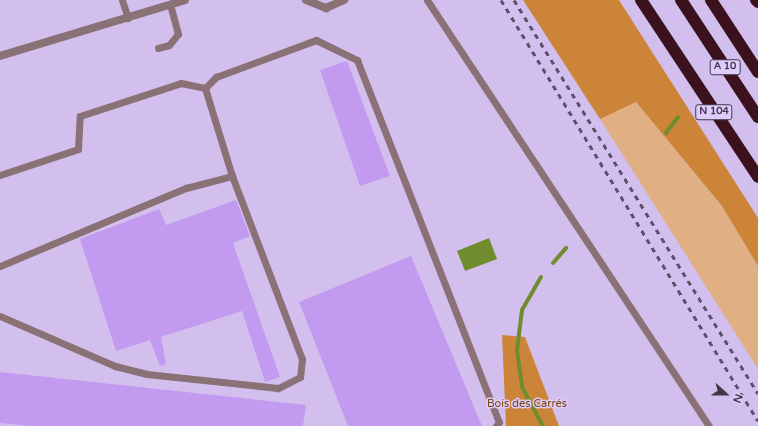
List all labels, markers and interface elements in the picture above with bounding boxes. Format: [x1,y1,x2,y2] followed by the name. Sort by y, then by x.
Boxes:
[709,59,741,75] road number: A 10
[695,104,733,120] road number: N 104
[706,374,746,414] north arrow
[730,392,745,405] text: N
[487,397,567,411] park label: Bois des Carrés

